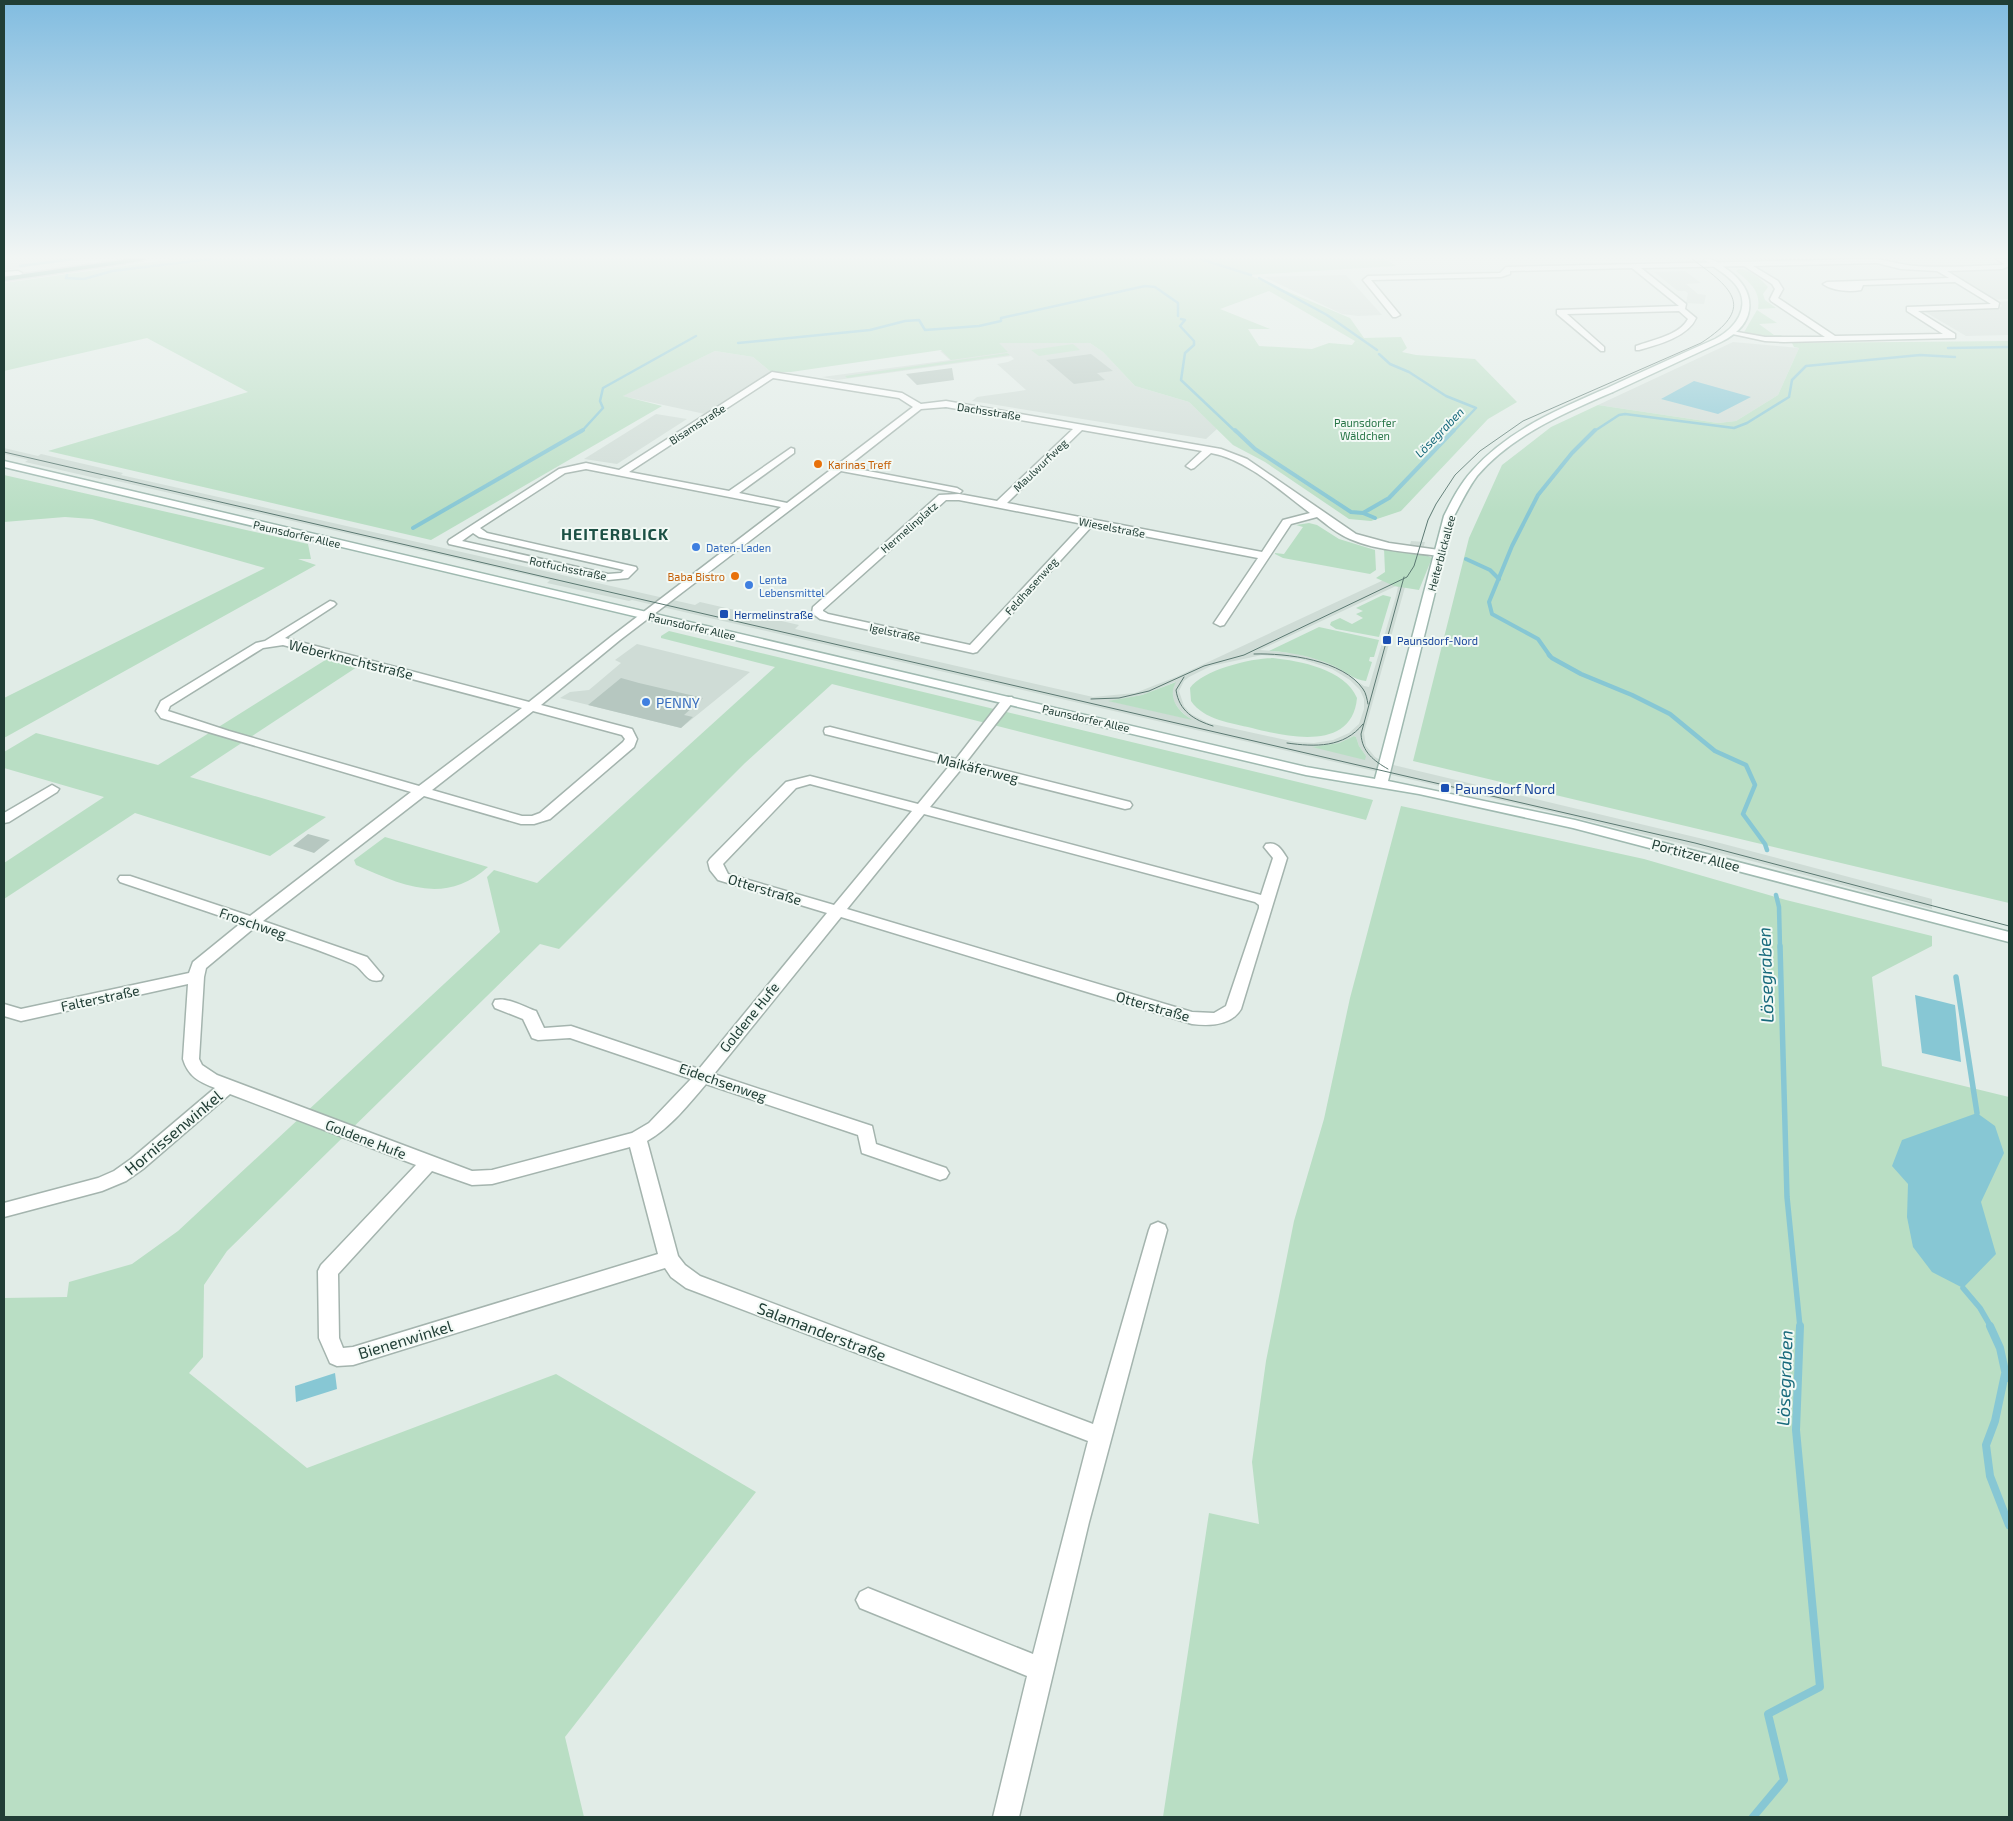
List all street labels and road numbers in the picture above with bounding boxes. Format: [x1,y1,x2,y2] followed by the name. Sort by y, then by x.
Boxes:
[956,400,1022,422] street label: Dachsstraße
[666,401,728,447] street label: Bisamstraße
[1010,436,1070,494] street label: Maulwurfweg
[878,499,940,555] street label: Hermelinplatz
[1425,513,1457,592] street label: Heiterblickallee
[1078,514,1146,540] street label: Wieselstraße
[252,518,342,550] street label: Paunsdorfer Allee
[528,553,608,583] street label: Rotfuchsstraße
[1002,555,1060,617] street label: Feldhasenweg
[647,610,737,642] street label: Paunsdorfer Allee
[868,620,922,644] street label: Igelstraße
[287,635,415,683] street label: Weberknechtstraße
[1041,702,1131,734] street label: Paunsdorfer Allee
[935,750,1021,786] street label: Maikäferweg
[1650,835,1742,875] street label: Portitzer Allee
[726,870,804,908] street label: Otterstraße
[217,904,289,942] street label: Froschweg
[716,979,782,1055] street label: Goldene Hufe
[59,981,141,1015] street label: Falterstraße
[1114,987,1192,1025] street label: Otterstraße
[677,1059,769,1105] street label: Eidechsenweg
[120,1086,226,1178] street label: Hornissenwinkel
[323,1116,409,1162] street label: Goldene Hufe
[755,1298,889,1364] street label: Salamanderstraße
[356,1316,455,1362] street label: Bienenwinkel

